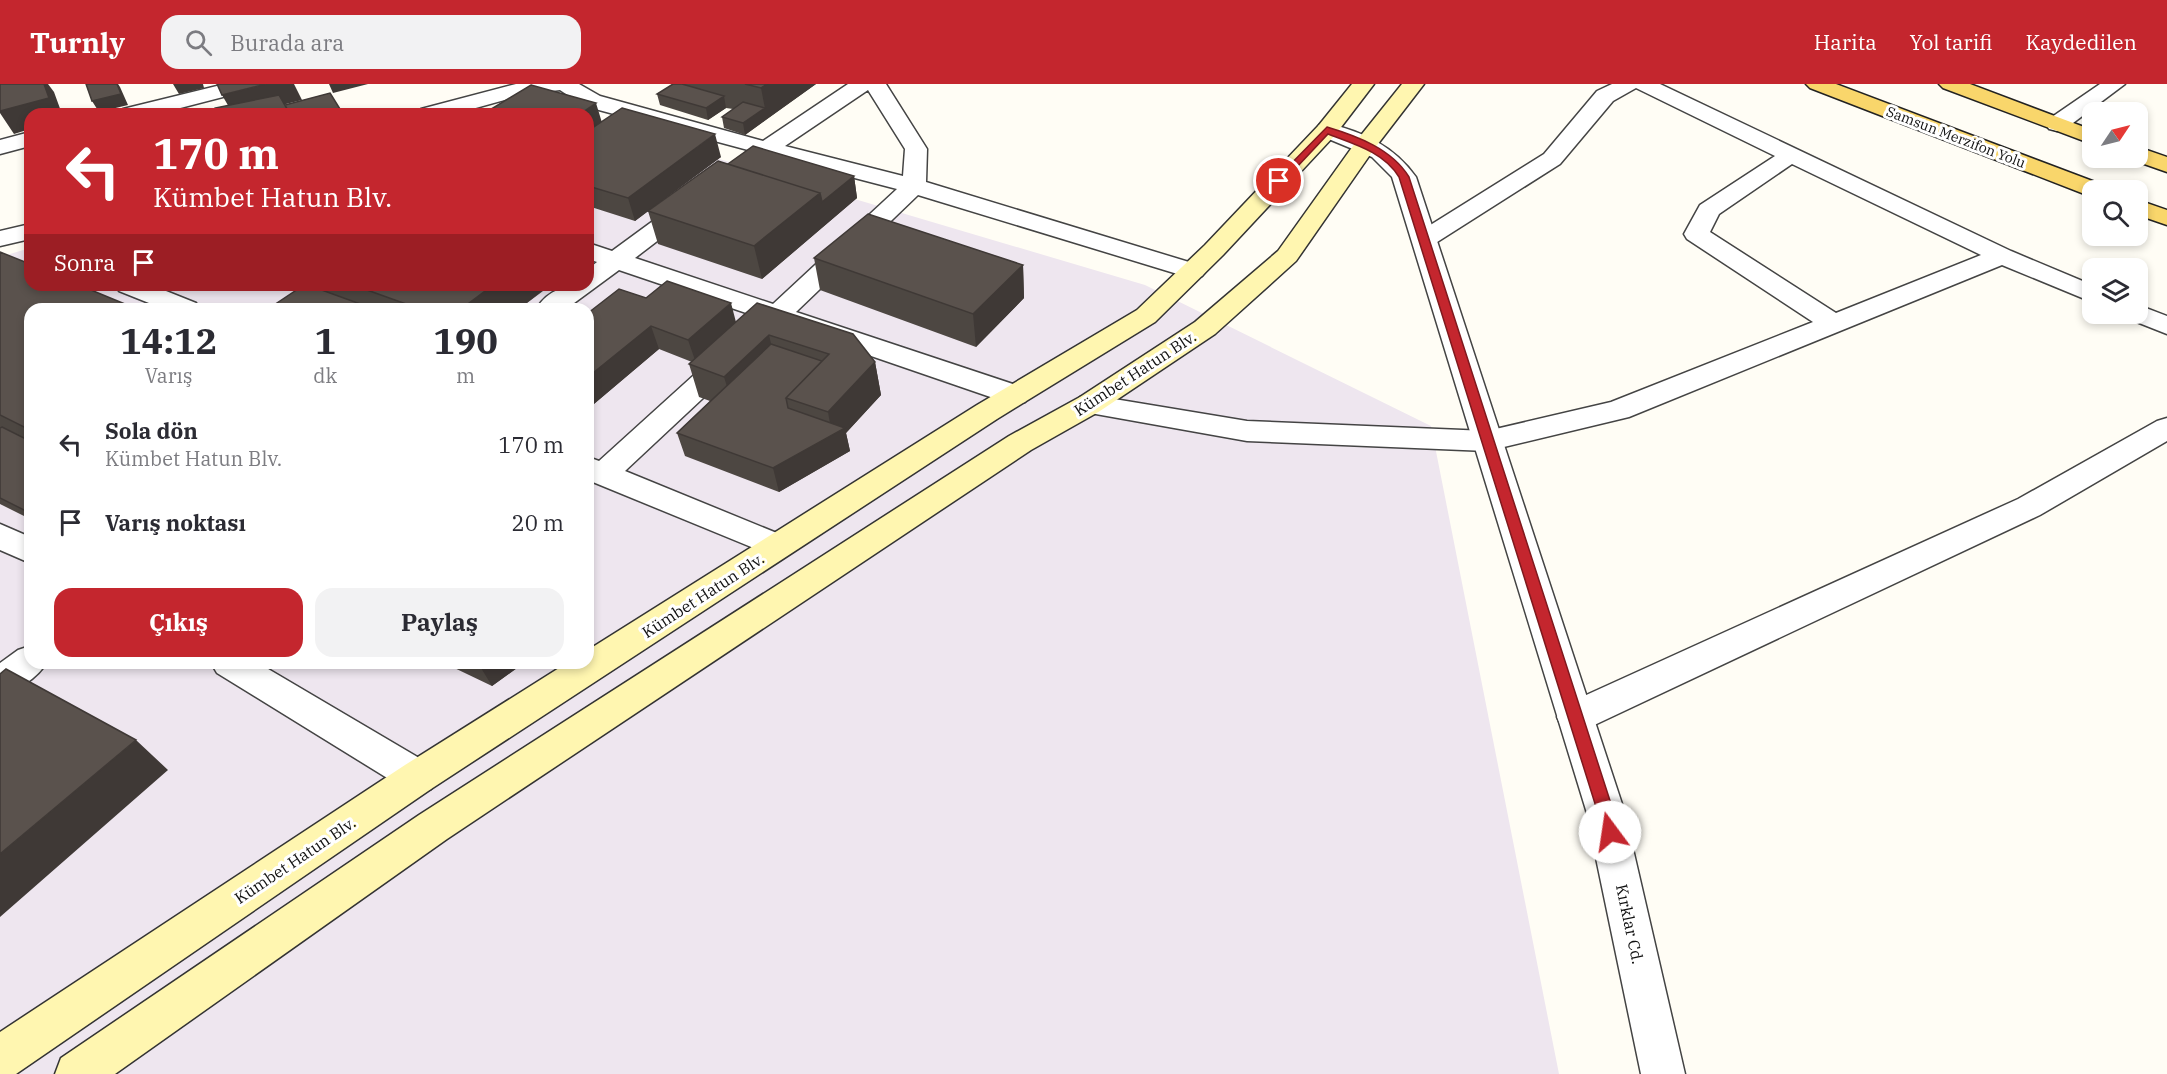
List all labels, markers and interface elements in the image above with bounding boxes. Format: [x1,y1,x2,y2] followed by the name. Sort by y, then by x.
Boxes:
[161,15,581,69] search box
[30,24,125,61] text: Turnly
[182,26,215,59] icon: search
[230,28,344,57] text: Burada ara
[1814,28,1877,56] text: Harita
[1910,28,1993,56] text: Yol tarifi
[2026,28,2137,56] text: Kaydedilen
[1884,102,2029,172] street label: Samsun Merzifon Yolu
[2082,102,2148,168] north arrow
[2082,102,2148,324] map controls
[153,126,279,181] text: 170 m
[54,132,132,210] icon: left
[1253,155,1304,206] pin
[1262,164,1295,197] icon: arrive
[153,179,392,214] text: Kümbet Hatun Blv.
[2082,180,2148,246] button: search
[127,246,160,279] icon: arrive
[54,248,115,277] text: Sonra
[2082,258,2148,324] button: layers
[120,317,217,364] text: 14:12
[314,317,336,364] text: 1
[433,317,498,364] text: 190
[1070,326,1200,420] street label: Kümbet Hatun Blv.
[145,362,193,389] text: Varış
[313,362,337,389] text: dk
[456,362,475,389] text: m
[105,416,198,445] text: Sola dön
[54,428,87,461] icon: left
[498,430,564,459] text: 170 m
[105,445,282,472] text: Kümbet Hatun Blv.
[54,506,87,539] icon: arrive
[105,508,246,537] text: Varış noktası
[512,508,564,537] text: 20 m
[638,548,768,642] street label: Kümbet Hatun Blv.
[54,588,303,657] button: Çıkış
[315,588,564,657] button: Paylaş
[1578,800,1642,864] position arrow
[231,812,359,908] street label: Kümbet Hatun Blv.
[1612,882,1648,966] street label: Kırklar Cd.

